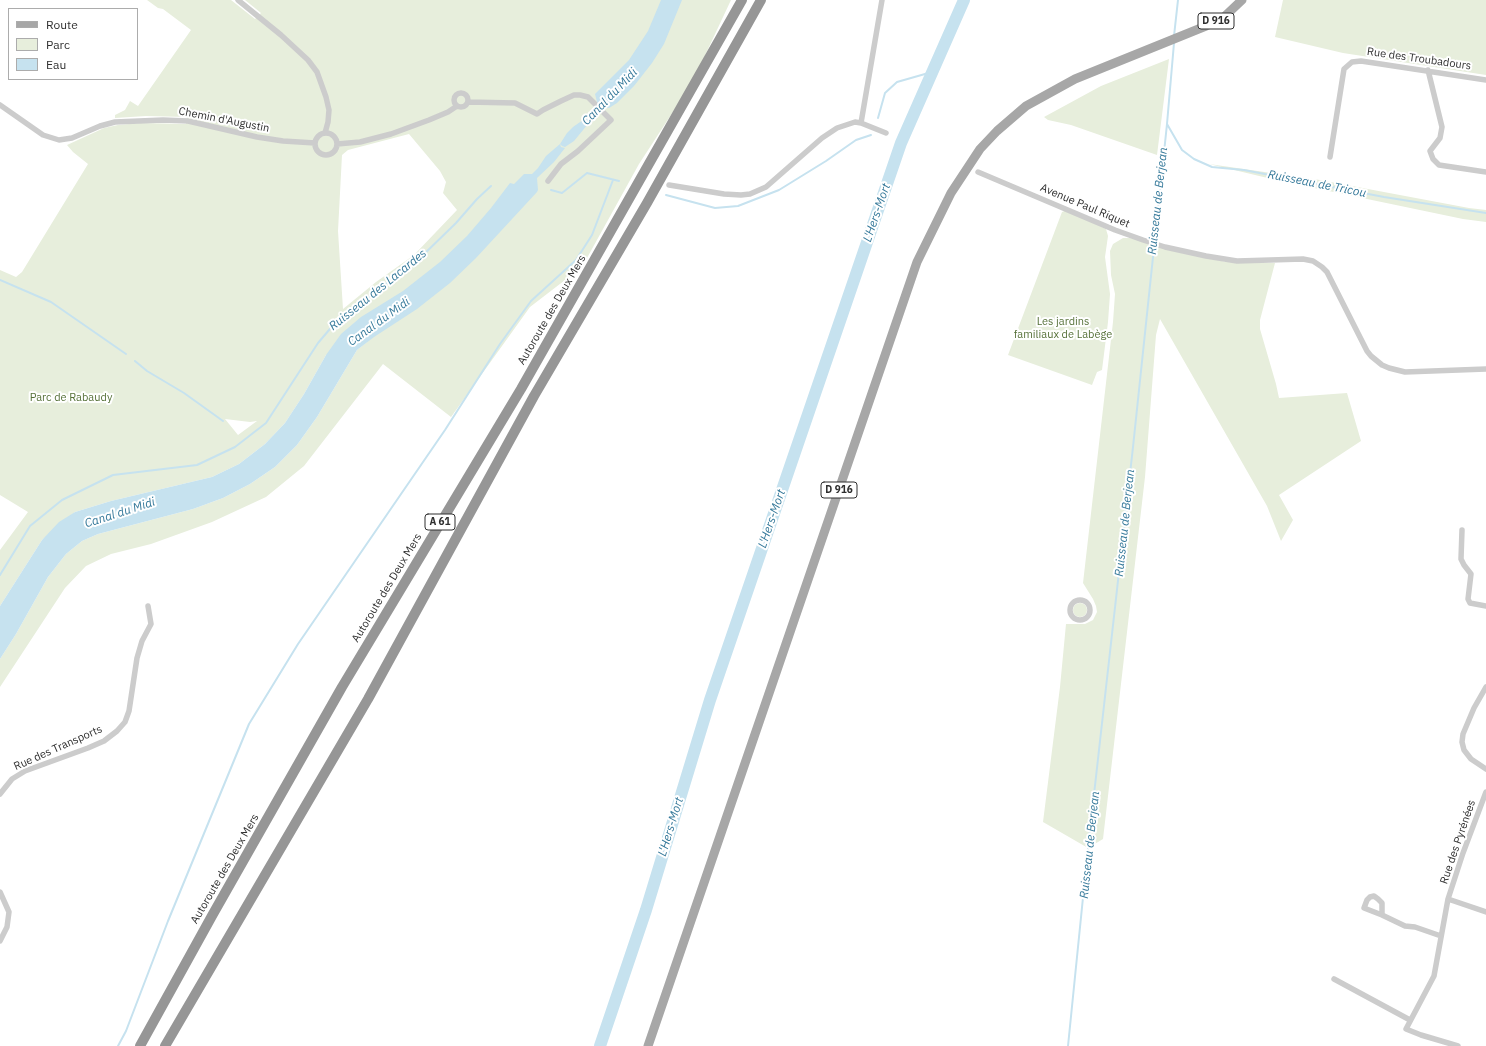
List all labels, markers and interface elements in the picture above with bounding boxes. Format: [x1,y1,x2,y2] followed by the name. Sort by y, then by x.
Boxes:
[8,8,138,80] legend
[1198,13,1234,29] road number: D 916
[46,17,78,32] text: Route
[46,37,70,52] text: Parc
[1366,45,1472,73] street label: Rue des Troubadours
[46,57,66,72] text: Eau
[579,66,641,128] water label: Canal du Midi
[177,105,271,135] street label: Chemin d'Augustin
[1145,147,1171,255] water label: Ruisseau de Berjean
[1267,167,1367,201] water label: Ruisseau de Tricou
[1038,181,1132,231] street label: Avenue Paul Riquet
[860,182,894,244] water label: L'Hers-Mort
[326,246,430,334] water label: Ruisseau des Lacardes
[515,253,589,367] street label: Autoroute des Deux Mers
[345,295,413,349] water label: Canal du Midi
[1014,315,1112,341] park label: Les jardins familiaux de Labège
[30,391,112,405] park label: Parc de Rabaudy
[1112,469,1138,577] water label: Ruisseau de Berjean
[821,482,857,498] road number: D 916
[755,488,789,550] water label: L'Hers-Mort
[83,495,157,531] water label: Canal du Midi
[425,514,455,530] road number: A 61
[349,531,425,645] street label: Autoroute des Deux Mers
[12,723,104,773] street label: Rue des Transports
[1077,791,1103,899] water label: Ruisseau de Berjean
[655,796,687,858] water label: L'Hers-Mort
[1437,798,1479,886] street label: Rue des Pyrénées
[188,812,262,926] street label: Autoroute des Deux Mers

